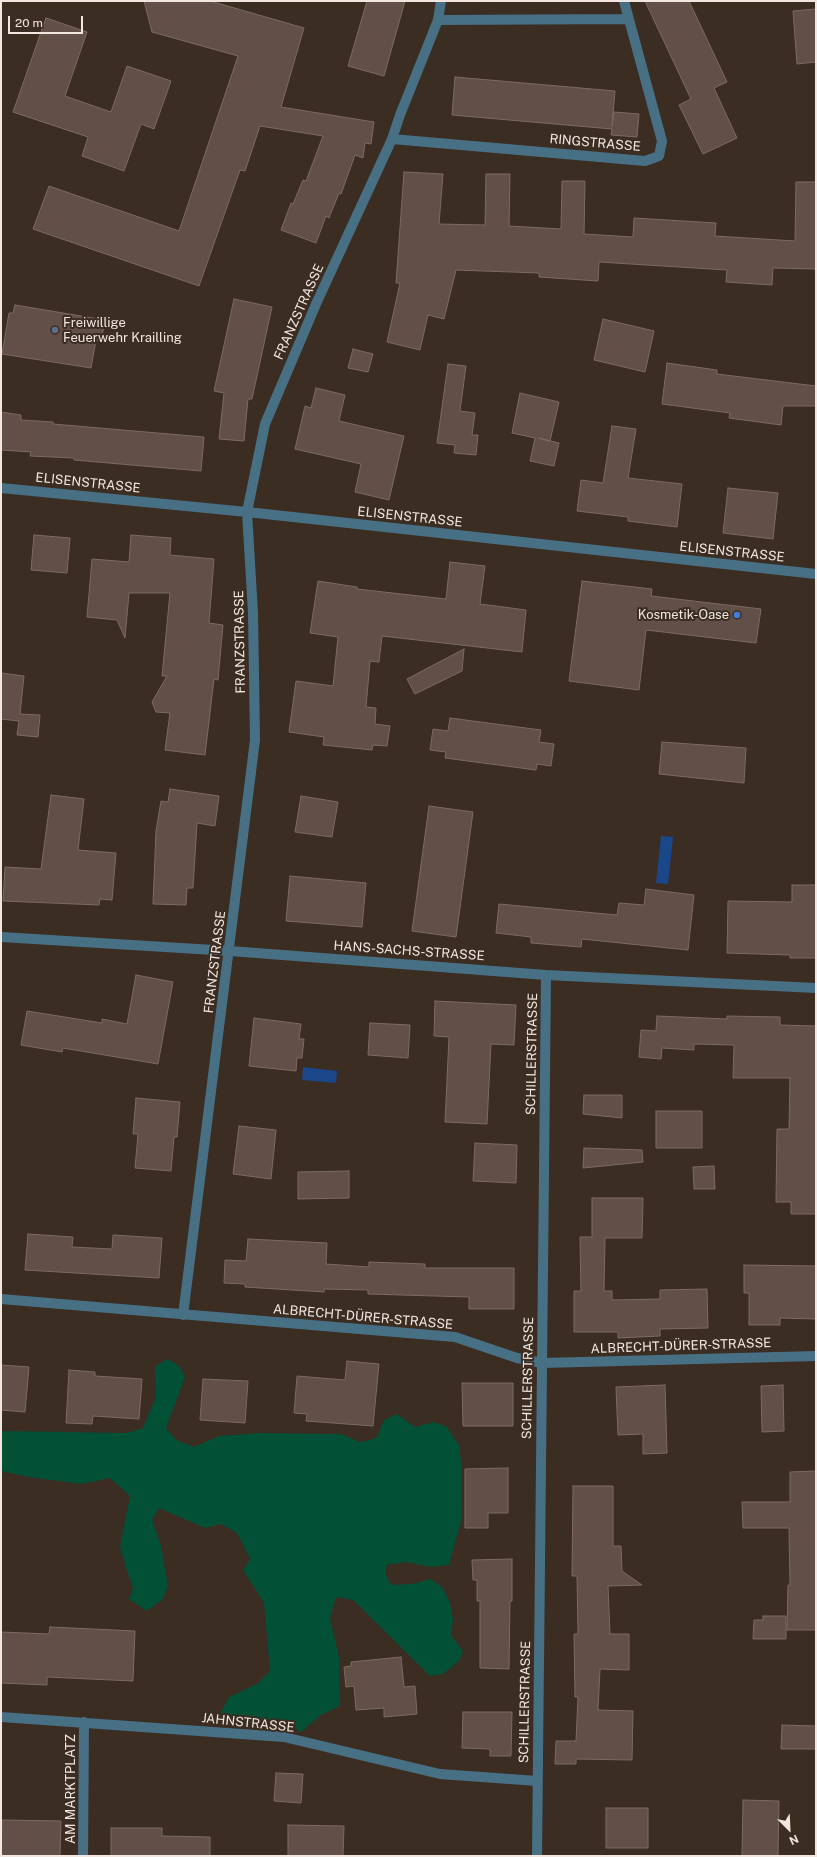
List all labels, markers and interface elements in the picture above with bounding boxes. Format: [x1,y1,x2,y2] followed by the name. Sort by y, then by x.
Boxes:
[10,8,85,34] scale bar
[15,16,43,30] text: 20 m
[549,131,641,155] street label: RINGSTRASSE
[271,262,327,362] street label: FRANZSTRASSE
[63,315,182,346] place label: Freiwillige Feuerwehr Krailling
[50,325,60,335] marker: Freiwillige Feuerwehr Krailling
[35,470,141,496] street label: ELISENSTRASSE
[357,504,463,530] street label: ELISENSTRASSE
[679,539,785,565] street label: ELISENSTRASSE
[231,590,249,694] street label: FRANZSTRASSE
[638,607,729,623] place label: Kosmetik-Oase
[732,610,742,620] marker: Kosmetik-Oase
[201,910,229,1014] street label: FRANZSTRASSE
[333,938,485,964] street label: HANS-SACHS-STRASSE
[523,993,541,1115] street label: SCHILLERSTRASSE
[272,1301,454,1333] street label: ALBRECHT-DÜRER-STRASSE
[519,1317,537,1439] street label: SCHILLERSTRASSE
[590,1335,772,1357] street label: ALBRECHT-DÜRER-STRASSE
[516,1641,534,1763] street label: SCHILLERSTRASSE
[201,1710,295,1736] street label: JAHNSTRASSE
[63,1734,79,1844] street label: AM MARKTPLATZ
[769,1809,809,1849] north arrow
[788,1833,800,1847] text: N

